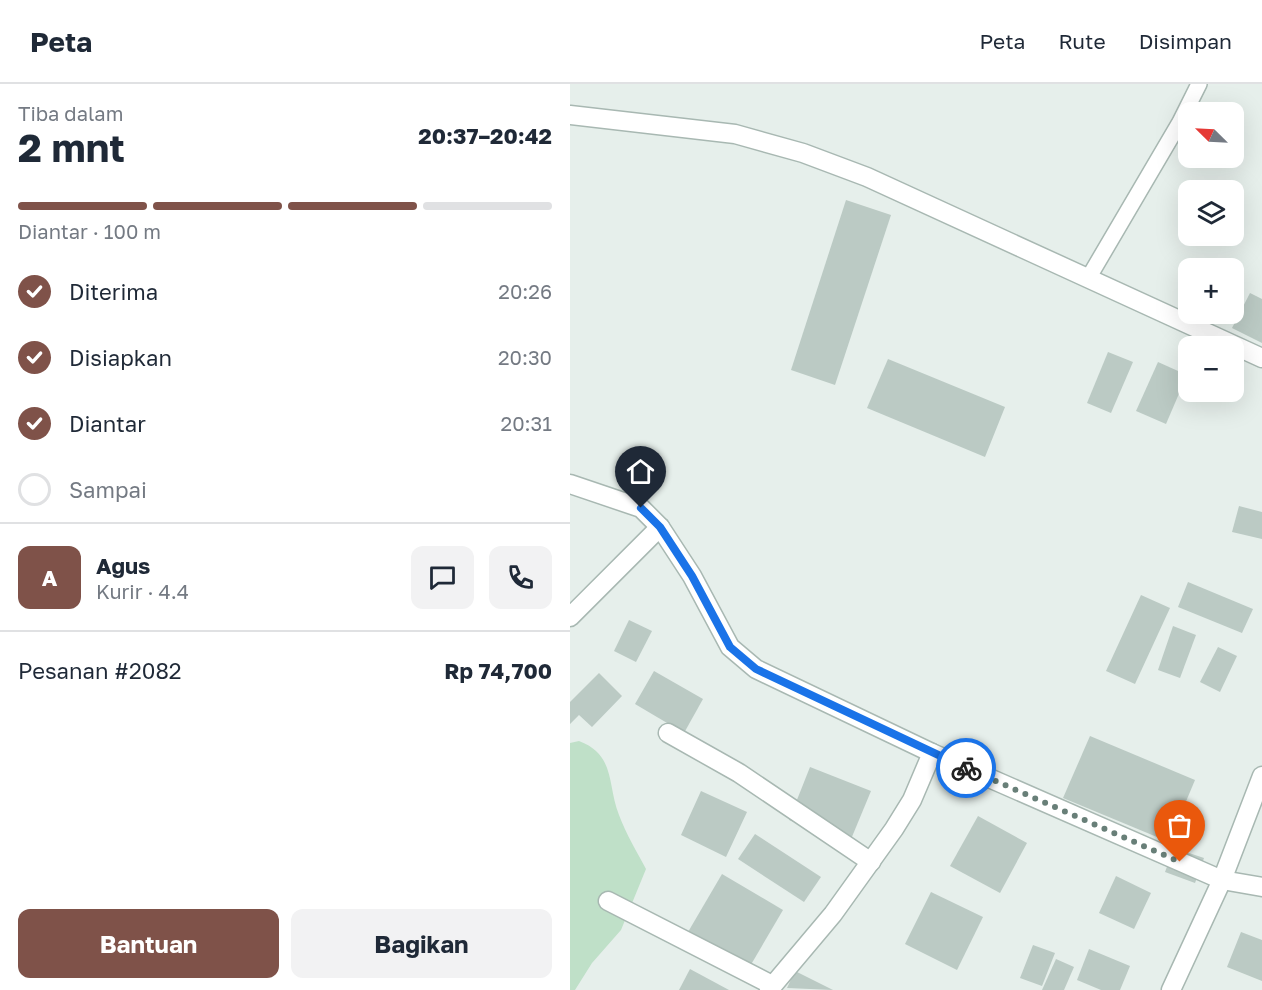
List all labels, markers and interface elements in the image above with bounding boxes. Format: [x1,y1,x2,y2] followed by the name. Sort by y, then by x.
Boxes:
[30,25,92,58] text: Peta
[979,28,1025,54] text: Peta
[1058,28,1106,54] text: Rute
[1139,28,1232,54] text: Disimpan
[18,101,123,125] text: Tiba dalam
[1178,102,1244,168] north arrow
[1178,102,1244,402] map controls
[418,122,552,149] text: 20:37–20:42
[18,124,125,171] text: 2 mnt
[1178,180,1244,246] button: layers
[18,219,161,243] text: Diantar · 100 m
[1178,258,1244,324] button: +
[18,275,51,308] icon: check
[69,278,158,305] text: Diterima
[498,279,552,303] text: 20:26
[1178,336,1244,402] button: −
[18,341,51,374] icon: check
[69,344,172,371] text: Disiapkan
[498,345,552,369] text: 20:30
[18,407,51,440] icon: check
[69,410,146,437] text: Diantar
[501,411,552,435] text: 20:31
[615,446,666,508] pin
[624,455,657,488] icon: home
[69,476,147,503] text: Sampai
[411,546,474,609] button: chat
[489,546,552,609] button: phone
[96,552,150,579] text: Agus
[42,564,57,591] text: A
[96,579,189,603] text: Kurir · 4.4
[18,657,182,684] text: Pesanan #2082
[444,657,552,684] text: Rp 74,700
[936,738,996,798] courier
[950,752,983,785] icon: bike
[1154,800,1205,862] pin
[1163,809,1196,842] icon: bag
[18,909,279,978] button: Bantuan
[291,909,552,978] button: Bagikan

